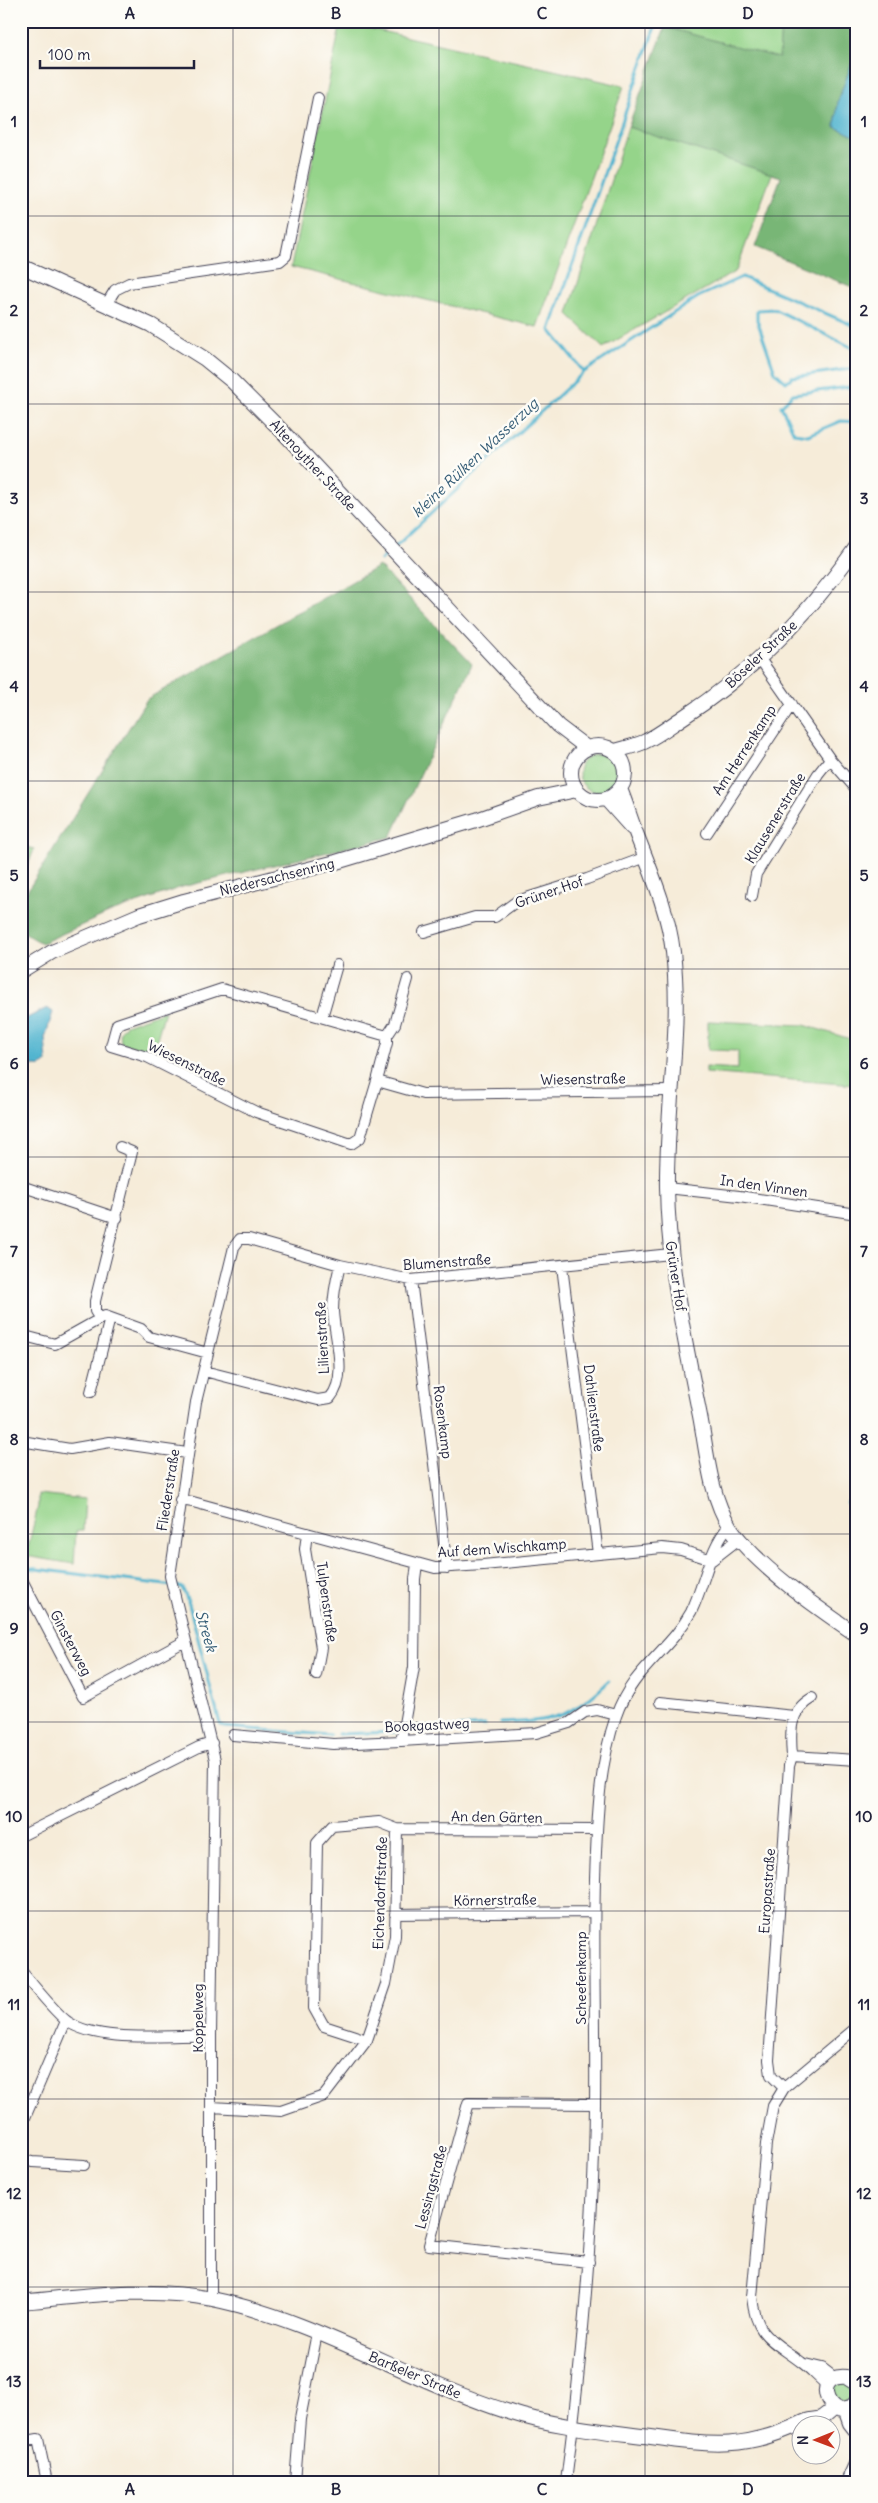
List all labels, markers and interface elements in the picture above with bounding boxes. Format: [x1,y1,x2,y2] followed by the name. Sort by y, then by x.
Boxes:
[125,3,135,23] text: A
[331,3,342,23] text: B
[537,3,548,23] text: C
[742,3,754,23] text: D
[40,38,194,70] scale bar
[48,45,90,64] text: 100 m
[11,111,17,131] text: 1
[861,111,867,131] text: 1
[10,300,19,320] text: 2
[860,300,869,320] text: 2
[407,393,543,521] water label: kleine Rülken Wasserzug
[266,416,360,514] street label: Altenoyther Straße
[9,488,19,508] text: 3
[859,488,869,508] text: 3
[721,616,801,692] street label: Böseler Straße
[9,676,19,696] text: 4
[859,676,869,696] text: 4
[708,701,780,799] street label: Am Herrenkamp
[741,769,809,867] street label: Klausenerstraße
[218,854,336,900] street label: Niedersachsenring
[9,865,19,885] text: 5
[859,865,869,885] text: 5
[512,872,586,912] street label: Grüner Hof
[145,1036,229,1090] street label: Wiesenstraße
[9,1053,19,1073] text: 6
[859,1053,869,1073] text: 6
[540,1069,626,1089] street label: Wiesenstraße
[719,1171,809,1201] street label: In den Vinnen
[662,1239,691,1313] street label: Grüner Hof
[10,1241,18,1261] text: 7
[860,1241,868,1261] text: 7
[402,1250,492,1274] street label: Blumenstraße
[311,1301,333,1375] street label: Lilienstraße
[580,1363,608,1453] street label: Dahlienstraße
[430,1384,456,1460] street label: Rosenkamp
[9,1429,19,1449] text: 8
[859,1429,869,1449] text: 8
[153,1448,183,1532] street label: Fliederstraße
[437,1535,567,1561] street label: Auf dem Wischkamp
[312,1561,342,1643] street label: Tulpenstraße
[46,1607,96,1679] street label: Ginsterweg
[191,1608,222,1655] water label: Streek
[9,1618,19,1638] text: 9
[859,1618,869,1638] text: 9
[384,1714,470,1736] street label: Bookgastweg
[6,1806,22,1826] text: 10
[856,1806,872,1826] text: 10
[451,1807,543,1827] street label: An den Gärten
[369,1836,391,1950] street label: Eichendorffstraße
[755,1848,779,1934] street label: Europastraße
[453,1890,537,1910] street label: Körnerstraße
[572,1931,590,2025] street label: Scheefenkamp
[189,1983,207,2053] street label: Koppelweg
[8,1994,20,2014] text: 11
[858,1994,870,2014] text: 11
[411,2143,451,2231] street label: Lessingstraße
[6,2183,22,2203] text: 12
[856,2183,872,2203] text: 12
[366,2347,464,2403] street label: Barßeler Straße
[6,2371,22,2391] text: 13
[856,2371,872,2391] text: 13
[790,2416,840,2466] north arrow
[794,2435,812,2445] text: N
[125,2479,135,2499] text: A
[331,2479,342,2499] text: B
[537,2479,548,2499] text: C
[742,2479,754,2499] text: D

